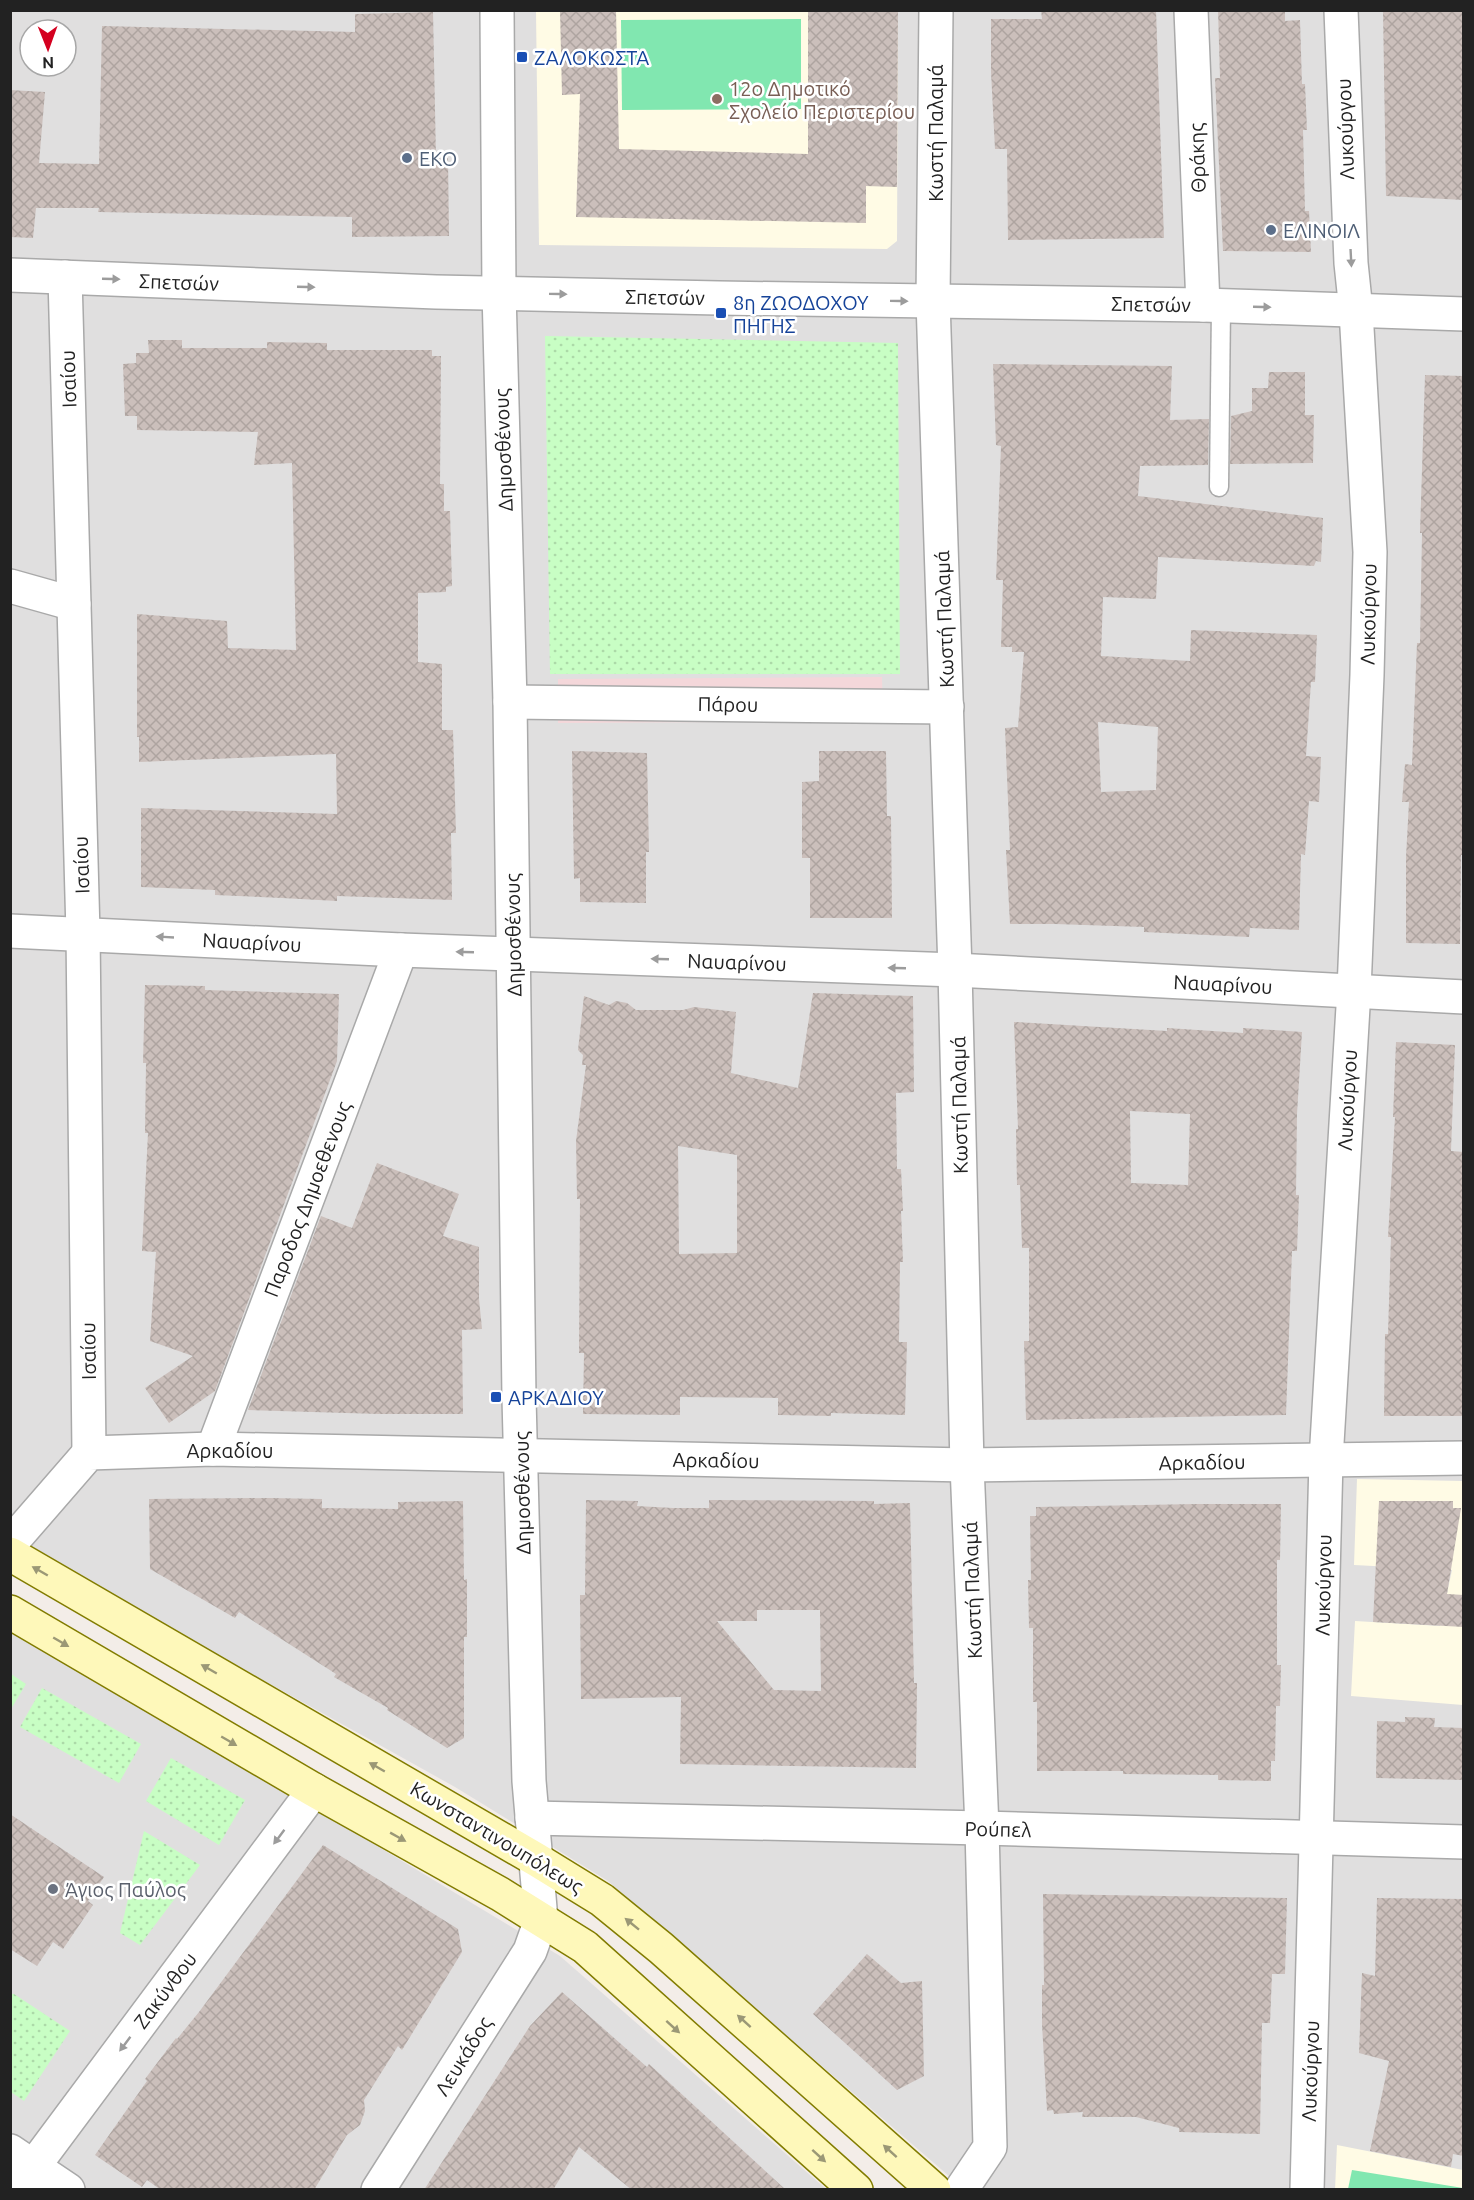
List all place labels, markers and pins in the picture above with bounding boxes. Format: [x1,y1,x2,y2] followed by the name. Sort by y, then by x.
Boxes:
[534,46,649,69] place label: ΖΑΛΟΚΩΣΤΑ
[515,50,529,64] marker: ΖΑΛΟΚΩΣΤΑ
[729,77,915,123] place label: 12ο Δημοτικό Σχολείο Περιστερίου
[710,92,724,106] marker: 12ο Δημοτικό Σχολείο Περιστερίου
[419,147,457,170] place label: EKO
[400,151,414,165] marker: EKO
[1283,219,1360,242] place label: ΕΛΙΝΟΙΛ
[1264,223,1278,237] marker: ΕΛΙΝΟΙΛ
[733,291,869,337] place label: 8η ΖΩΟΔΟΧΟΥ ΠΗΓΗΣ
[714,306,728,320] marker: 8η ΖΩΟΔΟΧΟΥ ΠΗΓΗΣ
[508,1386,604,1409] place label: ΑΡΚΑΔΙΟΥ
[489,1390,503,1404] marker: ΑΡΚΑΔΙΟΥ
[65,1878,186,1901] place label: Άγιος Παύλος
[46,1882,60,1896] marker: Άγιος Παύλος

